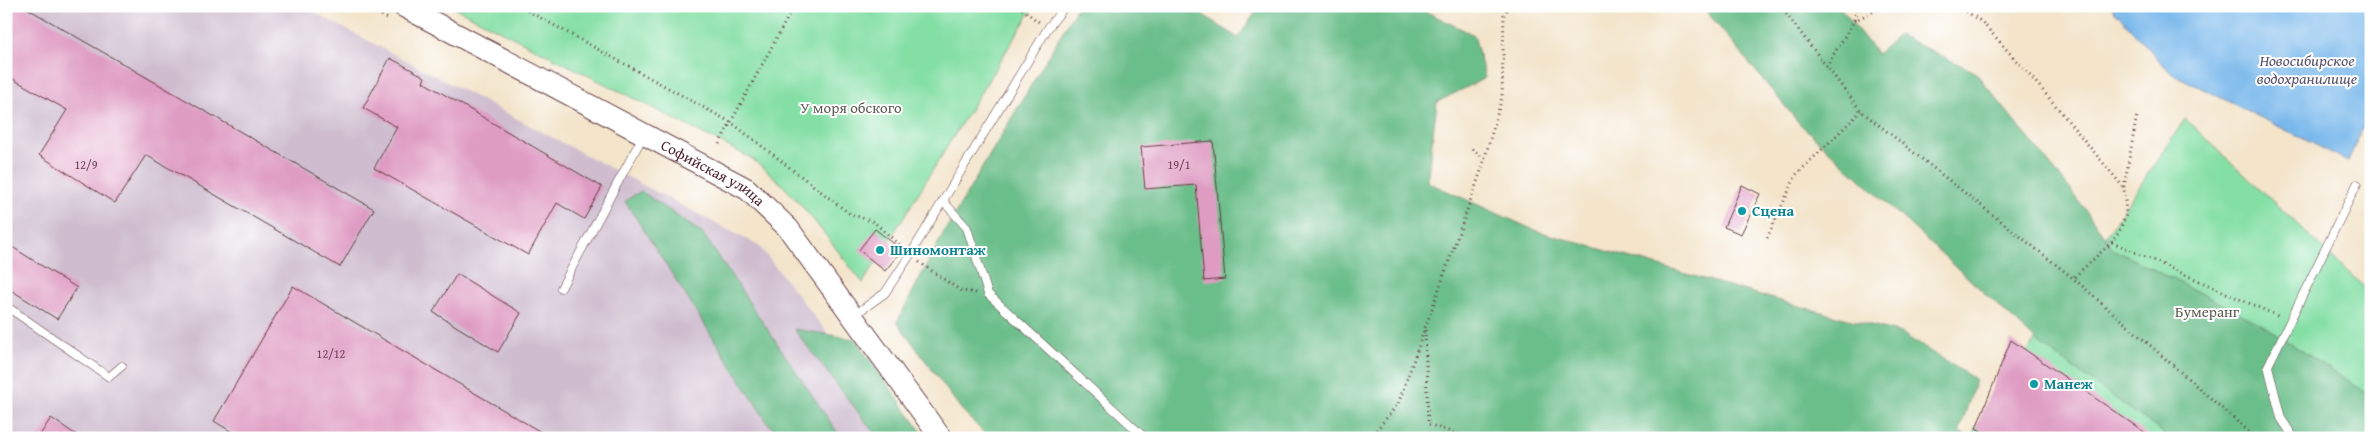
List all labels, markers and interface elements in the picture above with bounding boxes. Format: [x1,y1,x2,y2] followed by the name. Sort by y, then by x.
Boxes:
[2257,48,2358,90] water label: Новосибирское водохранилище
[800,97,902,118] park label: У моря обского
[657,134,770,211] street label: Софийская улица
[75,156,98,173] house number: 12/9
[1168,156,1191,173] house number: 19/1
[1752,200,1795,221] place label: Сцена
[1736,205,1748,217] marker: Сцена
[890,239,986,260] place label: Шиномонтаж
[874,244,886,256] marker: Шиномонтаж
[2175,301,2240,322] park label: Бумеранг
[317,345,346,362] house number: 12/12
[2044,373,2093,394] place label: Манеж
[2028,378,2040,390] marker: Манеж

